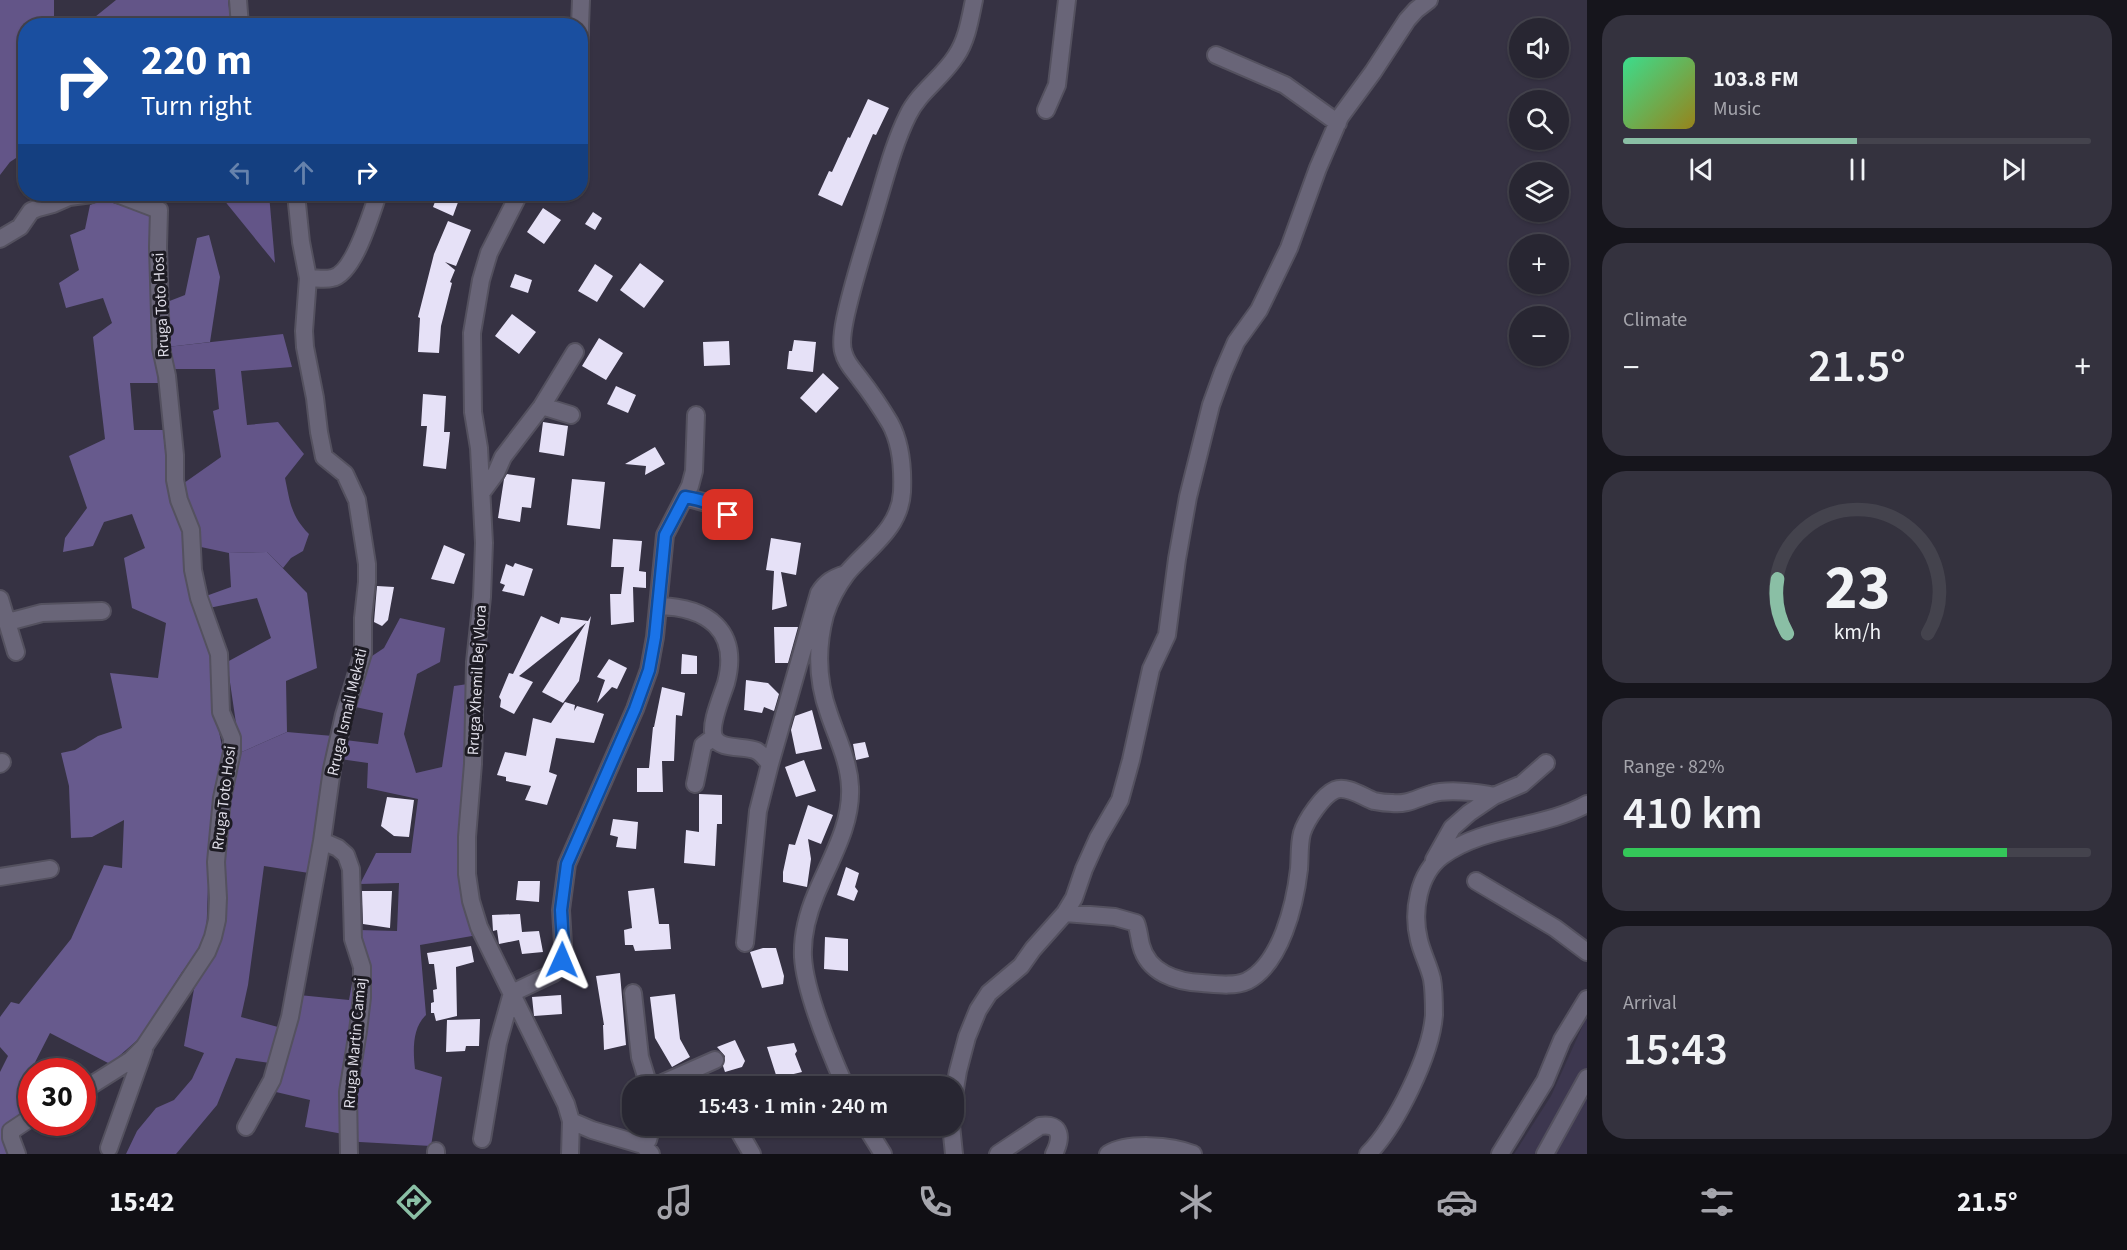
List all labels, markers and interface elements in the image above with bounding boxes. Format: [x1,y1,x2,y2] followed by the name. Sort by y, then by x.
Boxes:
[1509,18,1569,366] map controls
[1509,18,1569,78] button: sound
[141,31,252,91] text: 220 m
[42,42,120,120] icon: right
[1713,63,1799,95] text: 103.8 FM
[141,87,252,126] text: Turn right
[1509,90,1569,150] button: search
[1713,95,1761,123] text: Music
[1685,153,1718,186] icon: previous
[1841,153,1874,186] icon: pause
[1997,153,2030,186] icon: next
[224,156,257,189] icon: left
[287,156,320,189] icon: ahead
[350,156,383,189] icon: right
[1509,162,1569,222] button: layers
[1509,234,1569,294] button: +
[147,252,175,358] street label: Rruga Toto Hosi
[1509,306,1569,366] button: −
[1623,306,1687,334] text: Climate
[1808,335,1906,399] text: 21.5°
[1623,344,1639,391] text: −
[2075,344,2091,391] text: +
[702,489,753,540] pin
[711,498,744,531] icon: arrive
[1824,544,1890,633] text: 23
[462,604,492,756] street label: Rruga Xhemil Bej Vlora
[1833,617,1881,648] text: km/h
[322,646,372,778] street label: Rruga Ismail Mekati
[207,744,241,852] street label: Rruga Toto Hosi
[1623,753,1724,781] text: Range · 82%
[1623,782,1763,846] text: 410 km
[530,928,594,992] position arrow
[338,977,372,1109] street label: Rruga Martin Camaj
[1623,989,1677,1017] text: Arrival
[1623,1018,1728,1082] text: 15:43
[18,1058,96,1136] speed limit sign: 30
[698,1090,888,1122] text: 15:43 · 1 min · 240 m
[393,1181,435,1223] icon: directions
[654,1181,696,1223] icon: music
[914,1181,956,1223] icon: phone
[1175,1181,1217,1223] icon: climate
[1436,1181,1478,1223] icon: car
[1696,1181,1738,1223] icon: filters
[109,1183,174,1222] text: 15:42
[1957,1183,2018,1222] text: 21.5°

